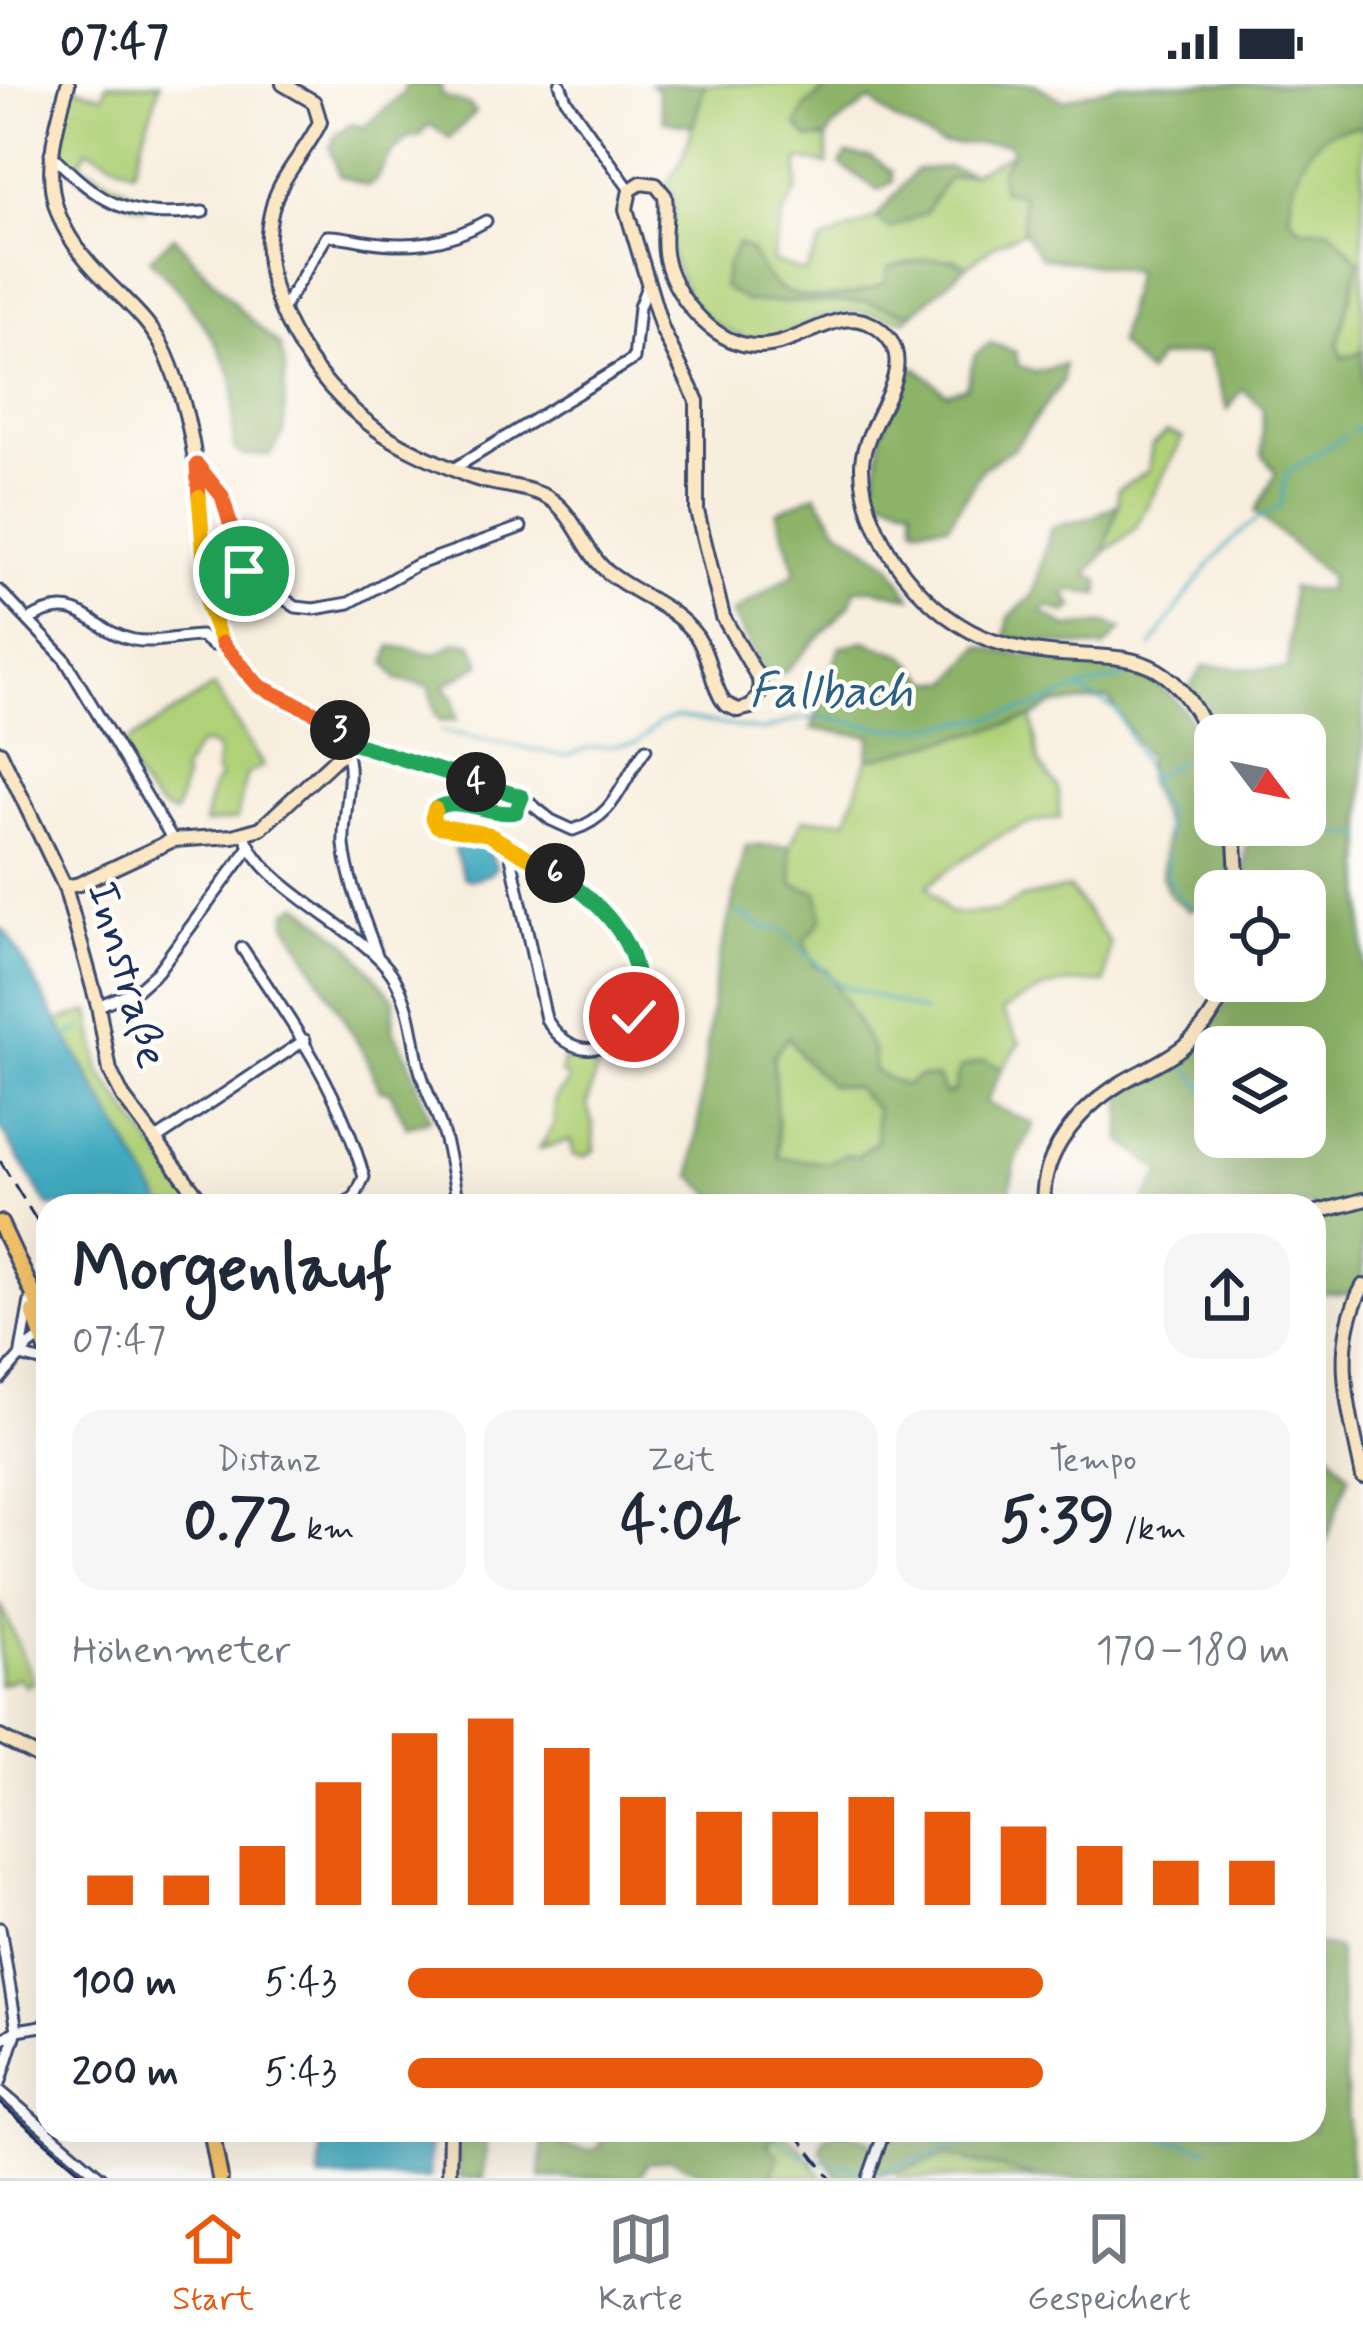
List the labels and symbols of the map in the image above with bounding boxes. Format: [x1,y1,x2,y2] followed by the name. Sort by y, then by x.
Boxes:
[193,520,295,622] pin
[749,661,913,724] water label: Fallbach
[310,700,370,760] pin: 3
[1194,714,1326,846] north arrow
[446,752,506,812] pin: 4
[525,843,585,903] pin: 6
[71,875,181,1075] street label: Innstraße
[583,966,685,1068] pin

